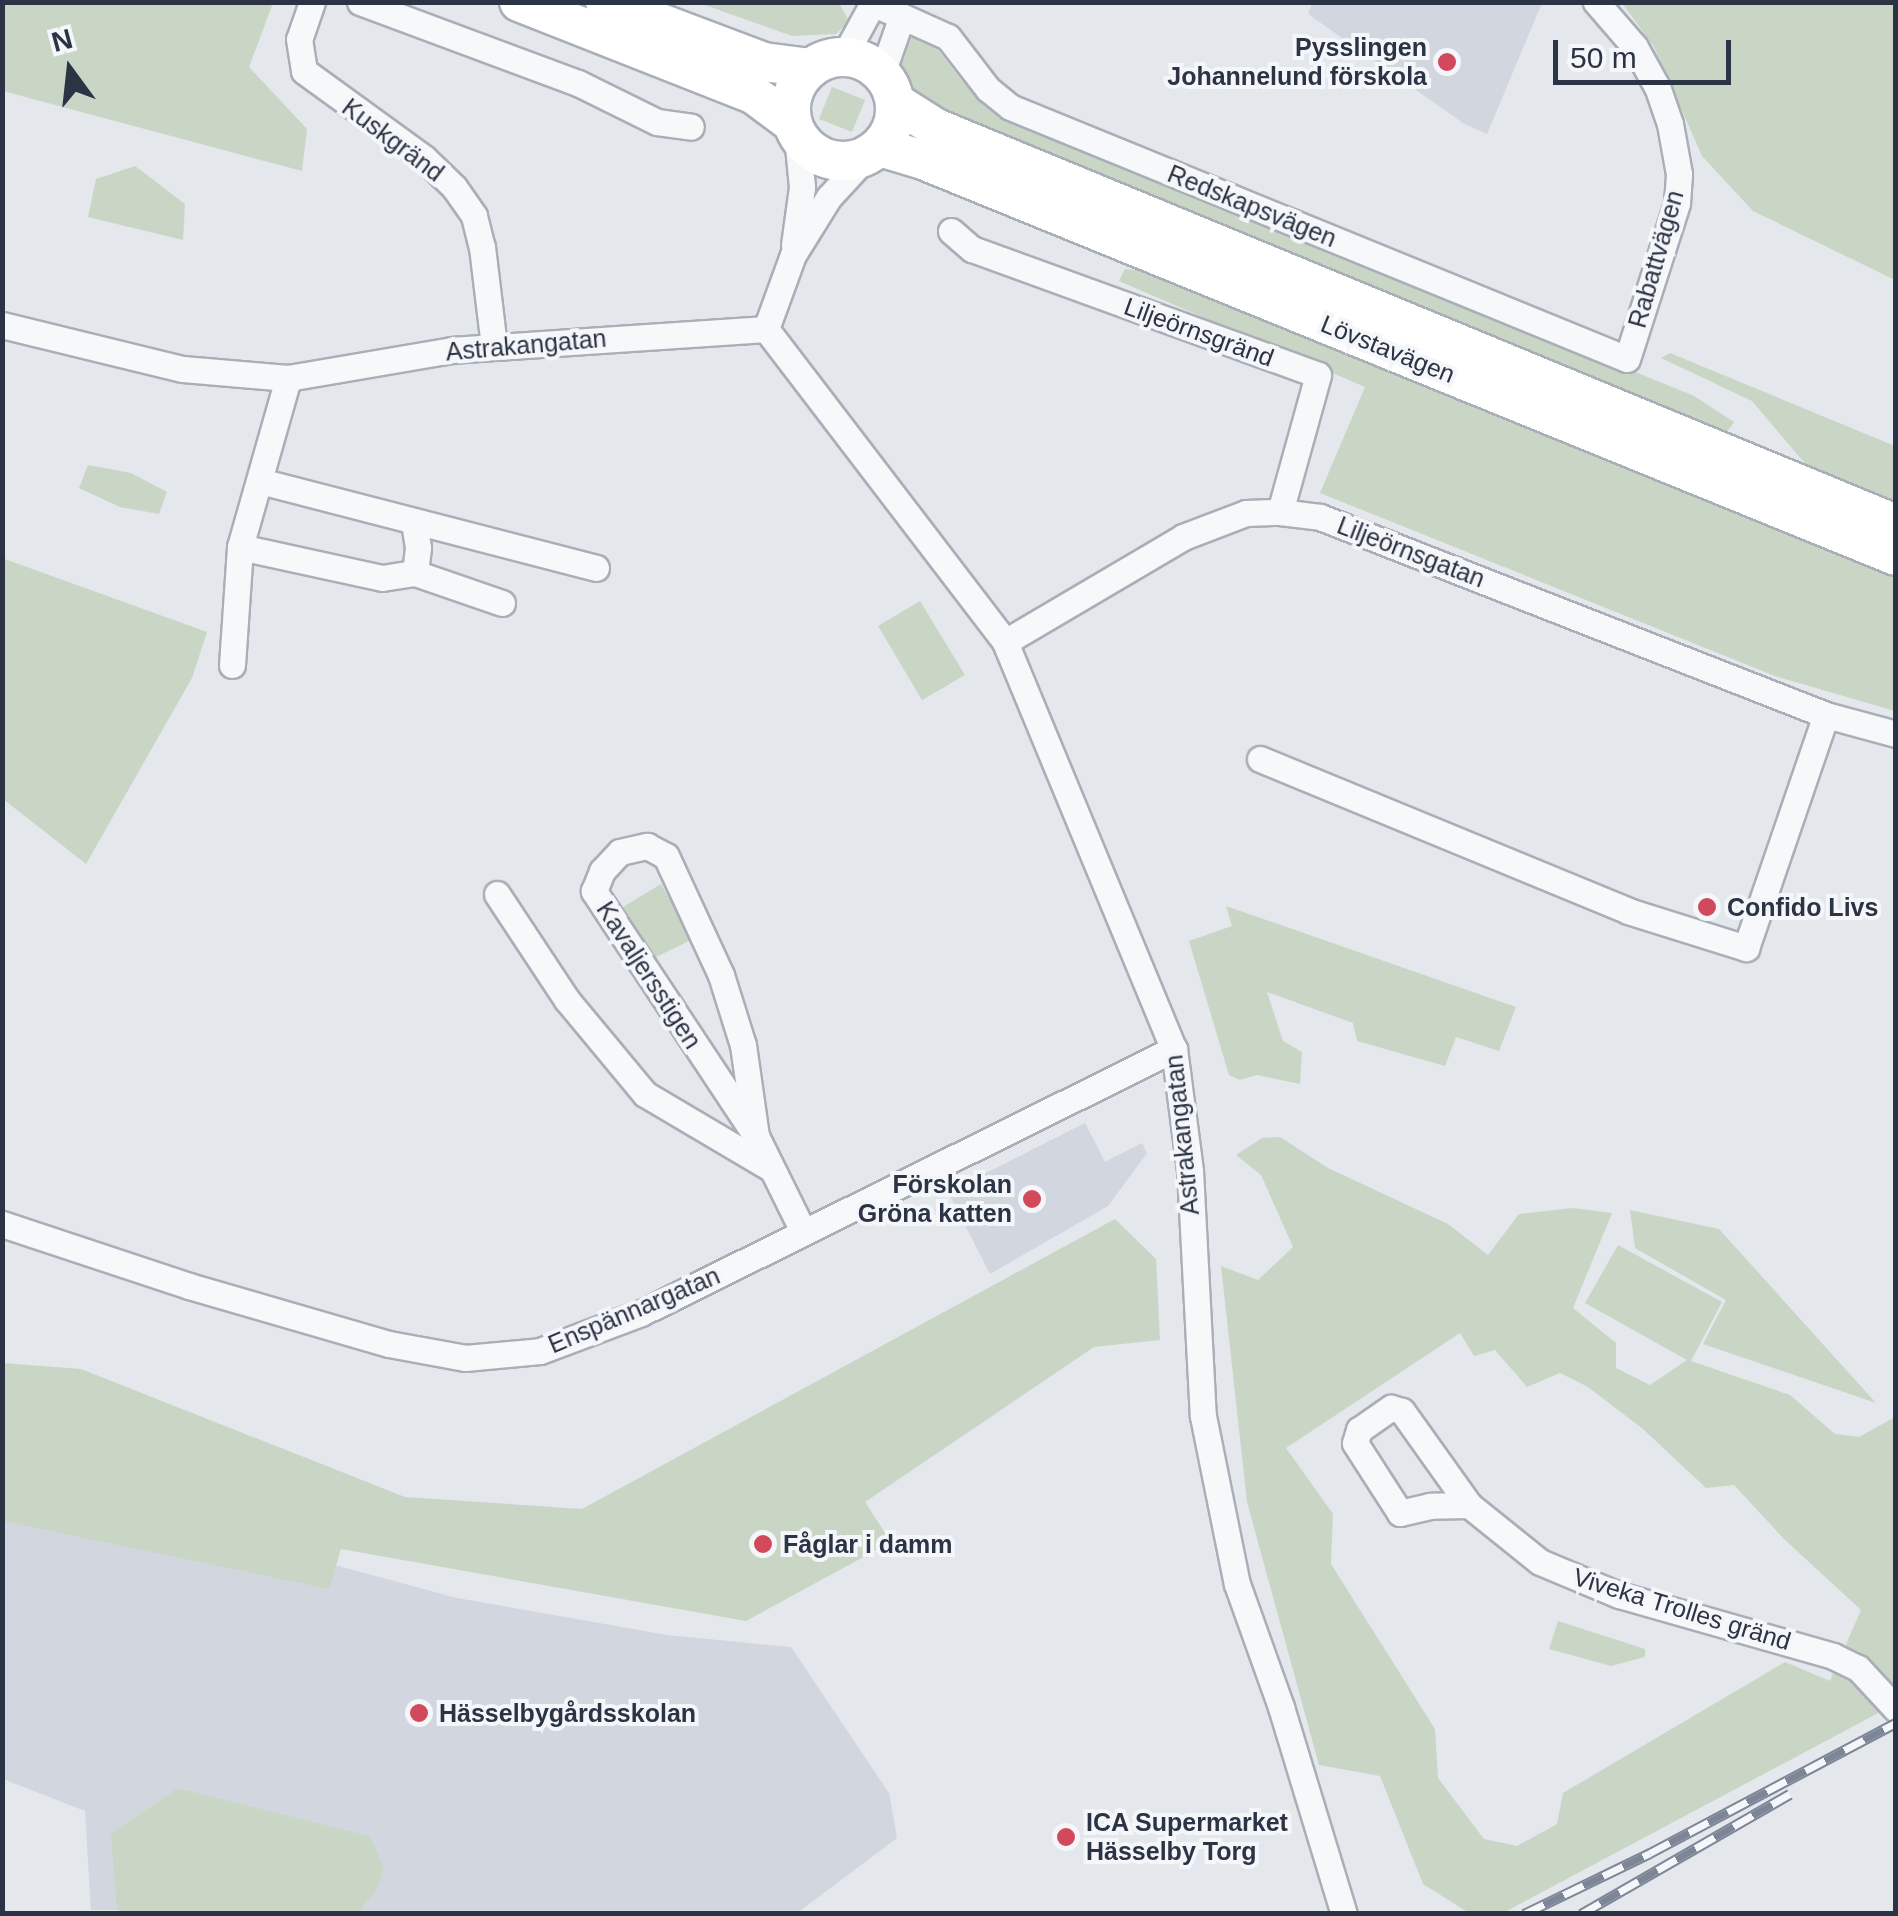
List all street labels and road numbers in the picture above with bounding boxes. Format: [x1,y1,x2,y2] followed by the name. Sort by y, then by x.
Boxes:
[336,92,450,188] street label: Kuskgränd
[1163,159,1341,253] street label: Redskapsvägen
[1622,187,1690,331] street label: Rabattvägen
[1120,291,1278,373] street label: Liljeörnsgränd
[1317,309,1459,389] street label: Lövstavägen
[444,323,608,367] street label: Astrakangatan
[1333,510,1489,594] street label: Liljeörnsgatan
[590,896,708,1054] street label: Kavaljersstigen
[1159,1053,1205,1217] street label: Astrakangatan
[544,1260,724,1360] street label: Enspännargatan
[1569,1562,1795,1656] street label: Viveka Trolles gränd

